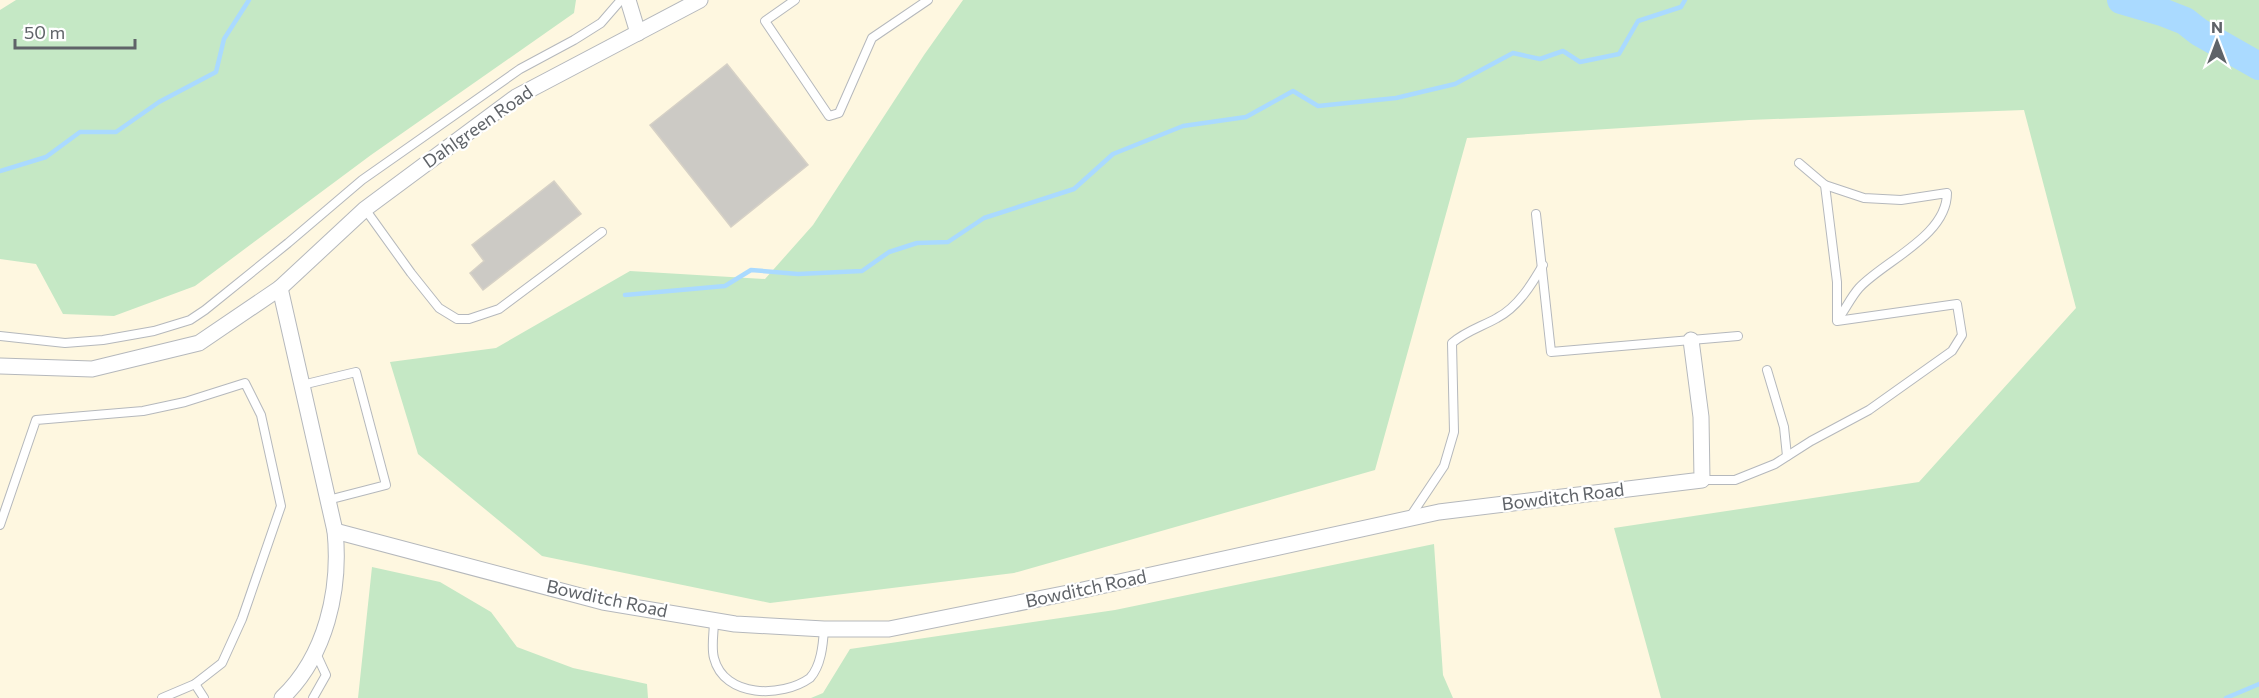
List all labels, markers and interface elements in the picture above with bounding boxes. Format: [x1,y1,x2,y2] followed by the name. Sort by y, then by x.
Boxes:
[15,12,135,50] scale bar
[2187,12,2247,72] north arrow
[2211,17,2223,36] text: N
[24,21,65,43] text: 50 m
[418,80,537,172] street label: Dahlgreen Road
[1500,478,1625,514] street label: Bowditch Road
[1023,564,1148,612] street label: Bowditch Road
[545,574,670,622] street label: Bowditch Road

